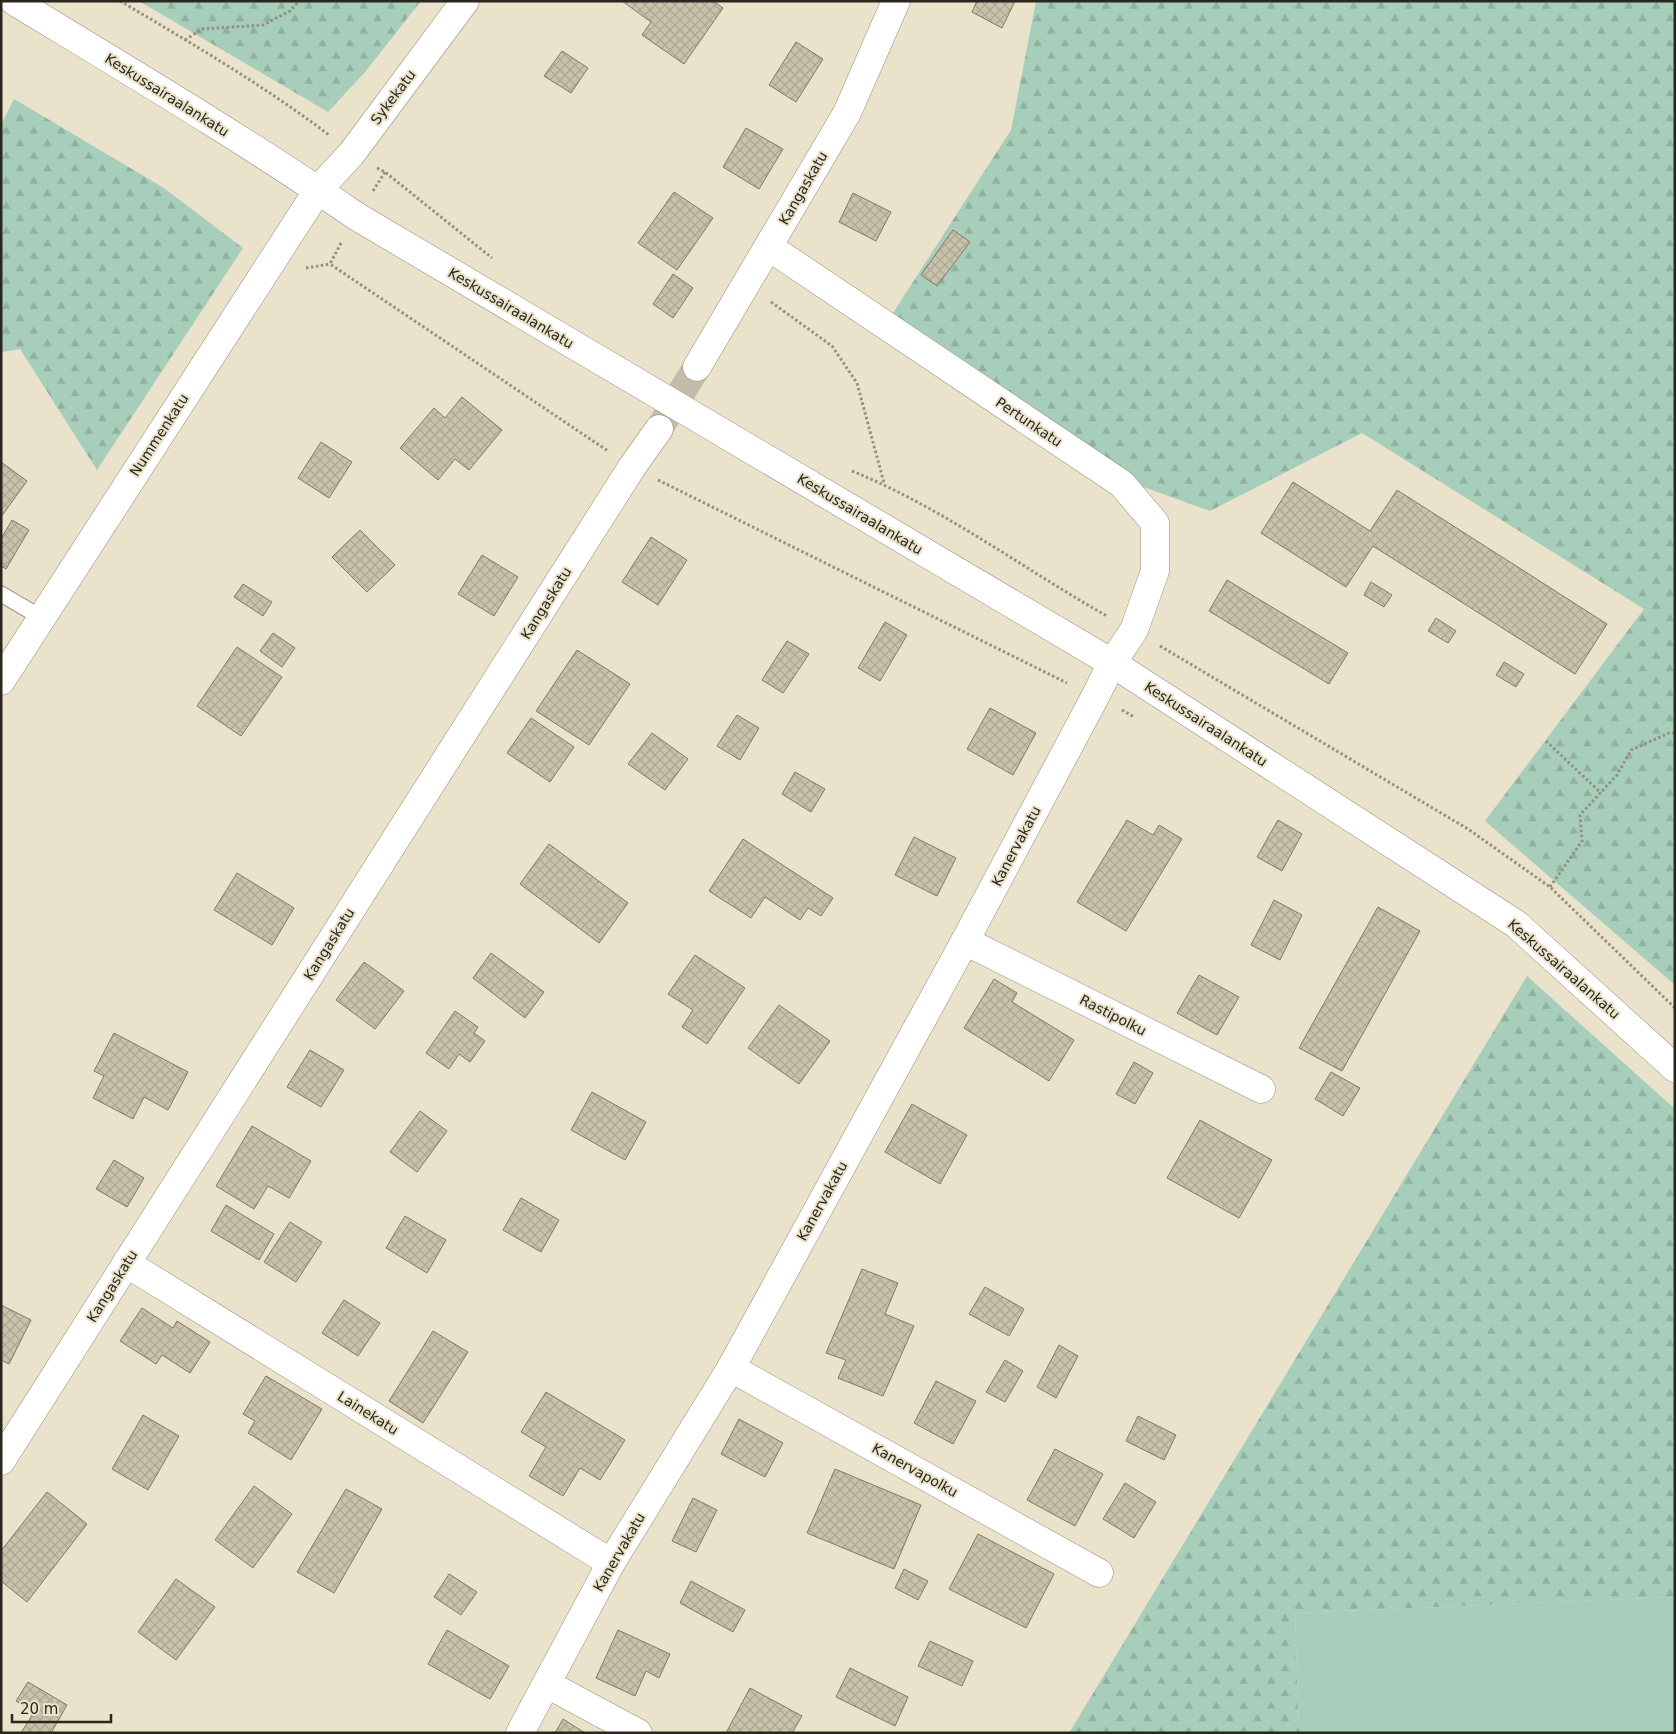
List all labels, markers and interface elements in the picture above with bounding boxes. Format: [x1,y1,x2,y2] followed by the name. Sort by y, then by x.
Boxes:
[102,50,232,140] street label: Keskussairaalankatu
[367,67,419,127] street label: Sykekatu
[776,149,830,227] street label: Kangaskatu
[446,264,576,352] street label: Keskussairaalankatu
[126,391,192,479] street label: Nummenkatu
[993,394,1065,450] street label: Pertunkatu
[795,470,925,558] street label: Keskussairaalankatu
[518,564,574,642] street label: Kangaskatu
[1142,678,1270,770] street label: Keskussairaalankatu
[988,803,1044,889] street label: Kanervakatu
[301,905,357,983] street label: Kangaskatu
[1505,916,1623,1022] street label: Keskussairaalankatu
[1077,991,1149,1039] street label: Rastipolku
[794,1158,850,1244] street label: Kanervakatu
[84,1247,140,1325] street label: Kangaskatu
[335,1388,401,1438] street label: Lainekatu
[869,1440,961,1500] street label: Kanervapolku
[590,1510,648,1594] street label: Kanervakatu
[12,1692,111,1724] scale bar
[20,1700,58,1718] text: 20 m

